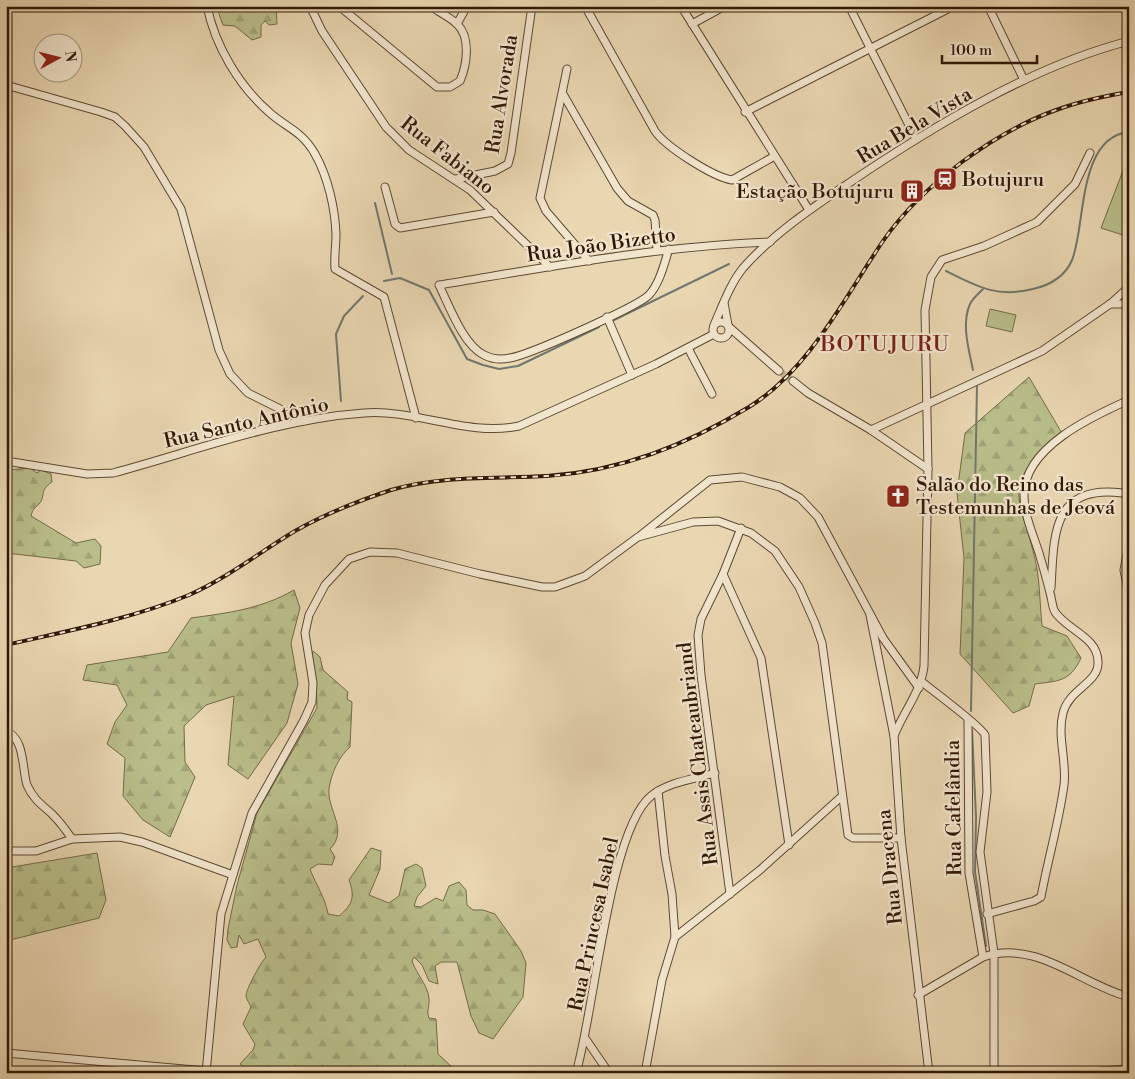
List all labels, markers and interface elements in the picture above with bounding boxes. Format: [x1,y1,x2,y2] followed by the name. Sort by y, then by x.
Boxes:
[32,32,82,82] north arrow
[481,32,524,156] street label: Rua Alvorada
[942,32,1038,64] scale bar
[950,41,992,60] text: 100 m
[60,50,80,63] text: N
[853,82,978,170] street label: Rua Bela Vista
[395,112,499,201] street label: Rua Fabiano
[932,166,958,192] station icon: Botujuru
[961,168,1045,193] place label: Botujuru
[899,178,925,204] building icon: Estação Botujuru
[736,180,895,205] place label: Estação Botujuru
[525,223,677,268] street label: Rua João Bizetto
[819,331,950,358] district label: BOTUJURU
[161,392,331,455] street label: Rua Santo Antônio
[916,473,1116,521] place label: Salão do Reino das Testemunhas de Jeová
[885,483,911,509] church icon: Salão do Reino das Testemunhas de Jeová
[672,640,725,867] street label: Rua Assis Chateaubriand
[941,739,968,876] street label: Rua Cafelândia
[872,807,909,926] street label: Rua Dracena
[564,835,625,1014] street label: Rua Princesa Isabel

